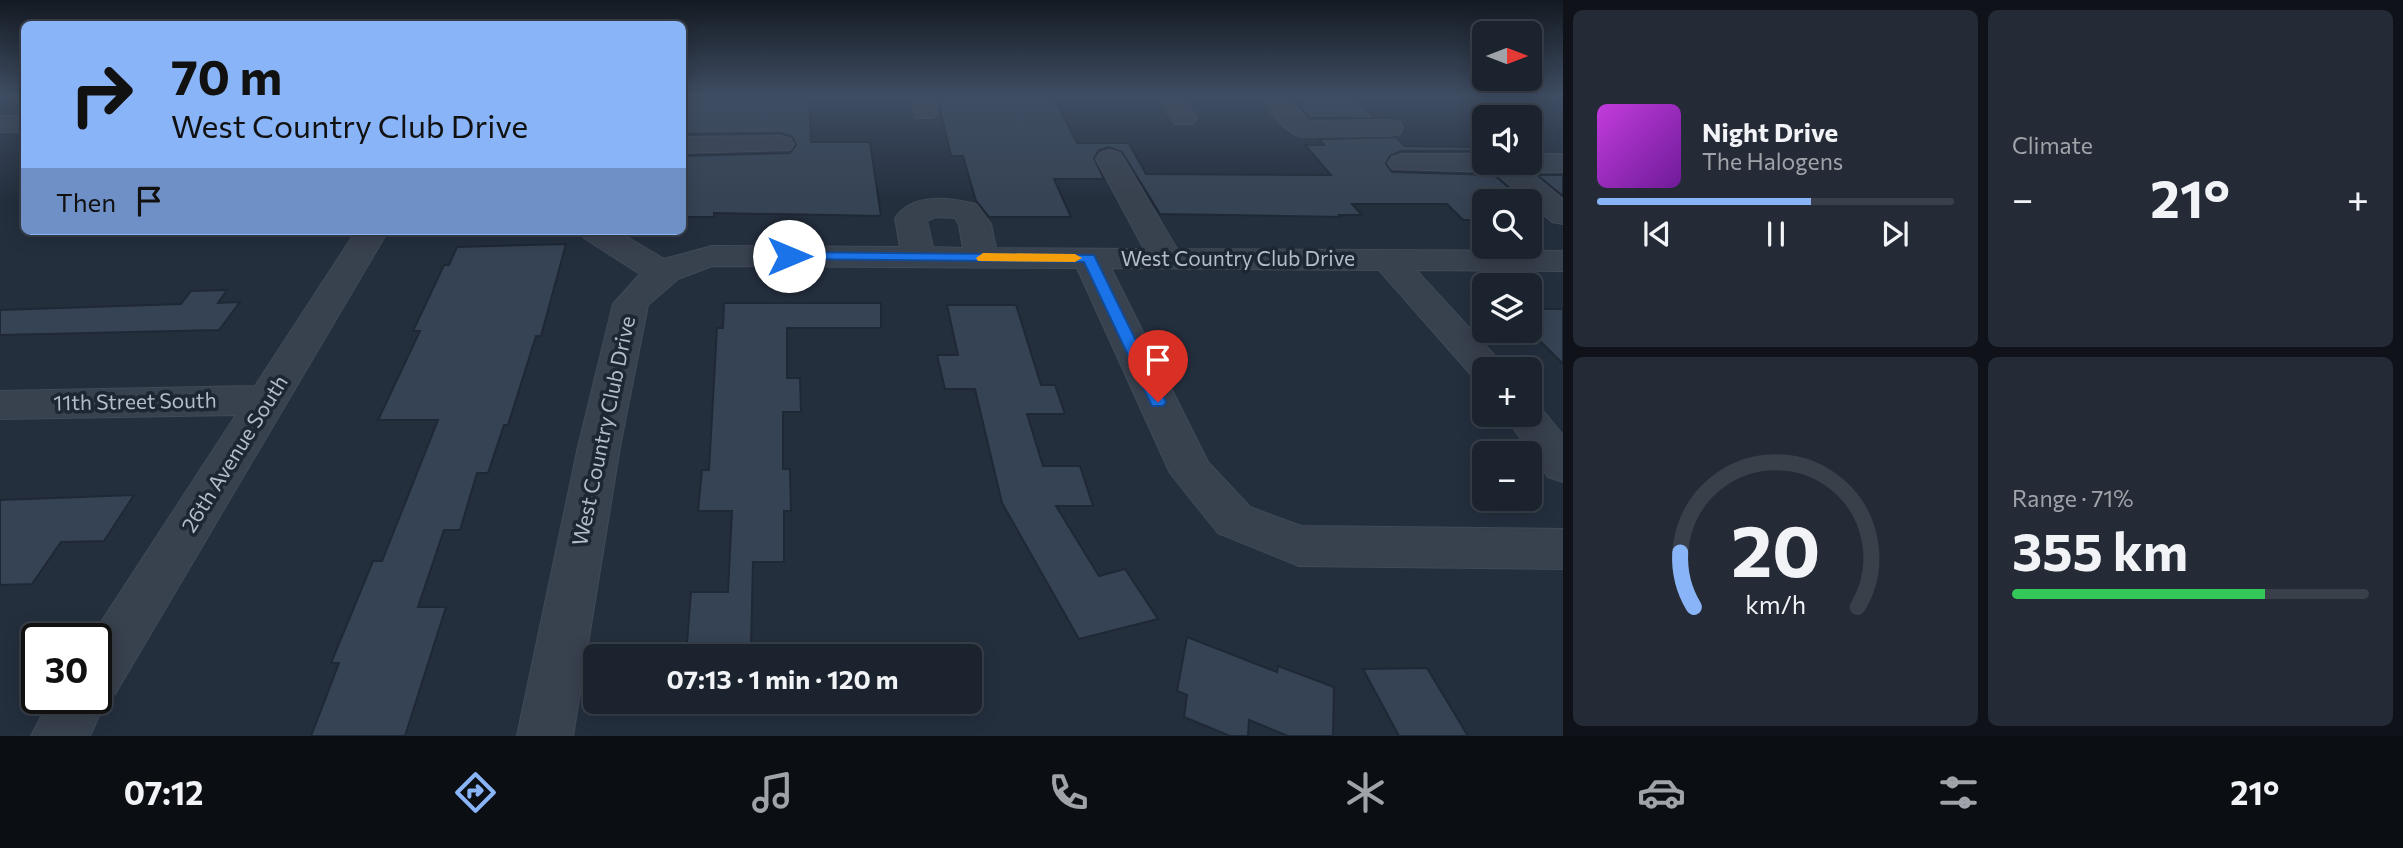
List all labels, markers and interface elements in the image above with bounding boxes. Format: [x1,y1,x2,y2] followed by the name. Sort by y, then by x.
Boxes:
[1472,21,1542,91] north arrow
[1472,21,1542,511] map controls
[171,45,282,105] text: 70 m
[56,49,147,140] icon: right
[171,105,528,145] text: West Country Club Drive
[1472,105,1542,175] button: sound
[1702,116,1838,147] text: Night Drive
[2012,131,2093,159] text: Climate
[1702,147,1843,175] text: The Halogens
[2150,165,2230,229] text: 21°
[2012,174,2034,221] text: −
[2347,174,2369,221] text: +
[130,182,168,220] icon: arrive
[56,186,116,217] text: Then
[1472,189,1542,259] button: search
[1638,215,1676,253] icon: previous
[1757,215,1795,253] icon: pause
[1876,215,1914,253] icon: next
[752,219,826,293] position arrow
[1121,245,1355,270] street label: West Country Club Drive
[1472,273,1542,343] button: layers
[566,313,639,548] street label: West Country Club Drive
[1128,330,1188,402] pin
[1139,341,1177,379] icon: arrive
[1472,357,1542,427] button: +
[175,370,292,536] street label: 26th Avenue South
[53,387,217,414] street label: 11th Street South
[1472,441,1542,511] button: −
[2012,484,2133,512] text: Range · 71%
[1731,504,1820,593] text: 20
[2012,518,2188,582] text: 355 km
[1745,589,1806,619] text: km/h
[21,623,112,714] speed limit sign: 30
[667,663,898,694] text: 07:13 · 1 min · 120 m
[451,768,500,817] icon: directions
[748,768,797,817] icon: music
[1044,768,1093,817] icon: phone
[1341,768,1390,817] icon: climate
[1637,768,1686,817] icon: car
[1934,768,1983,817] icon: filters
[124,772,203,812] text: 07:12
[2230,772,2279,812] text: 21°

